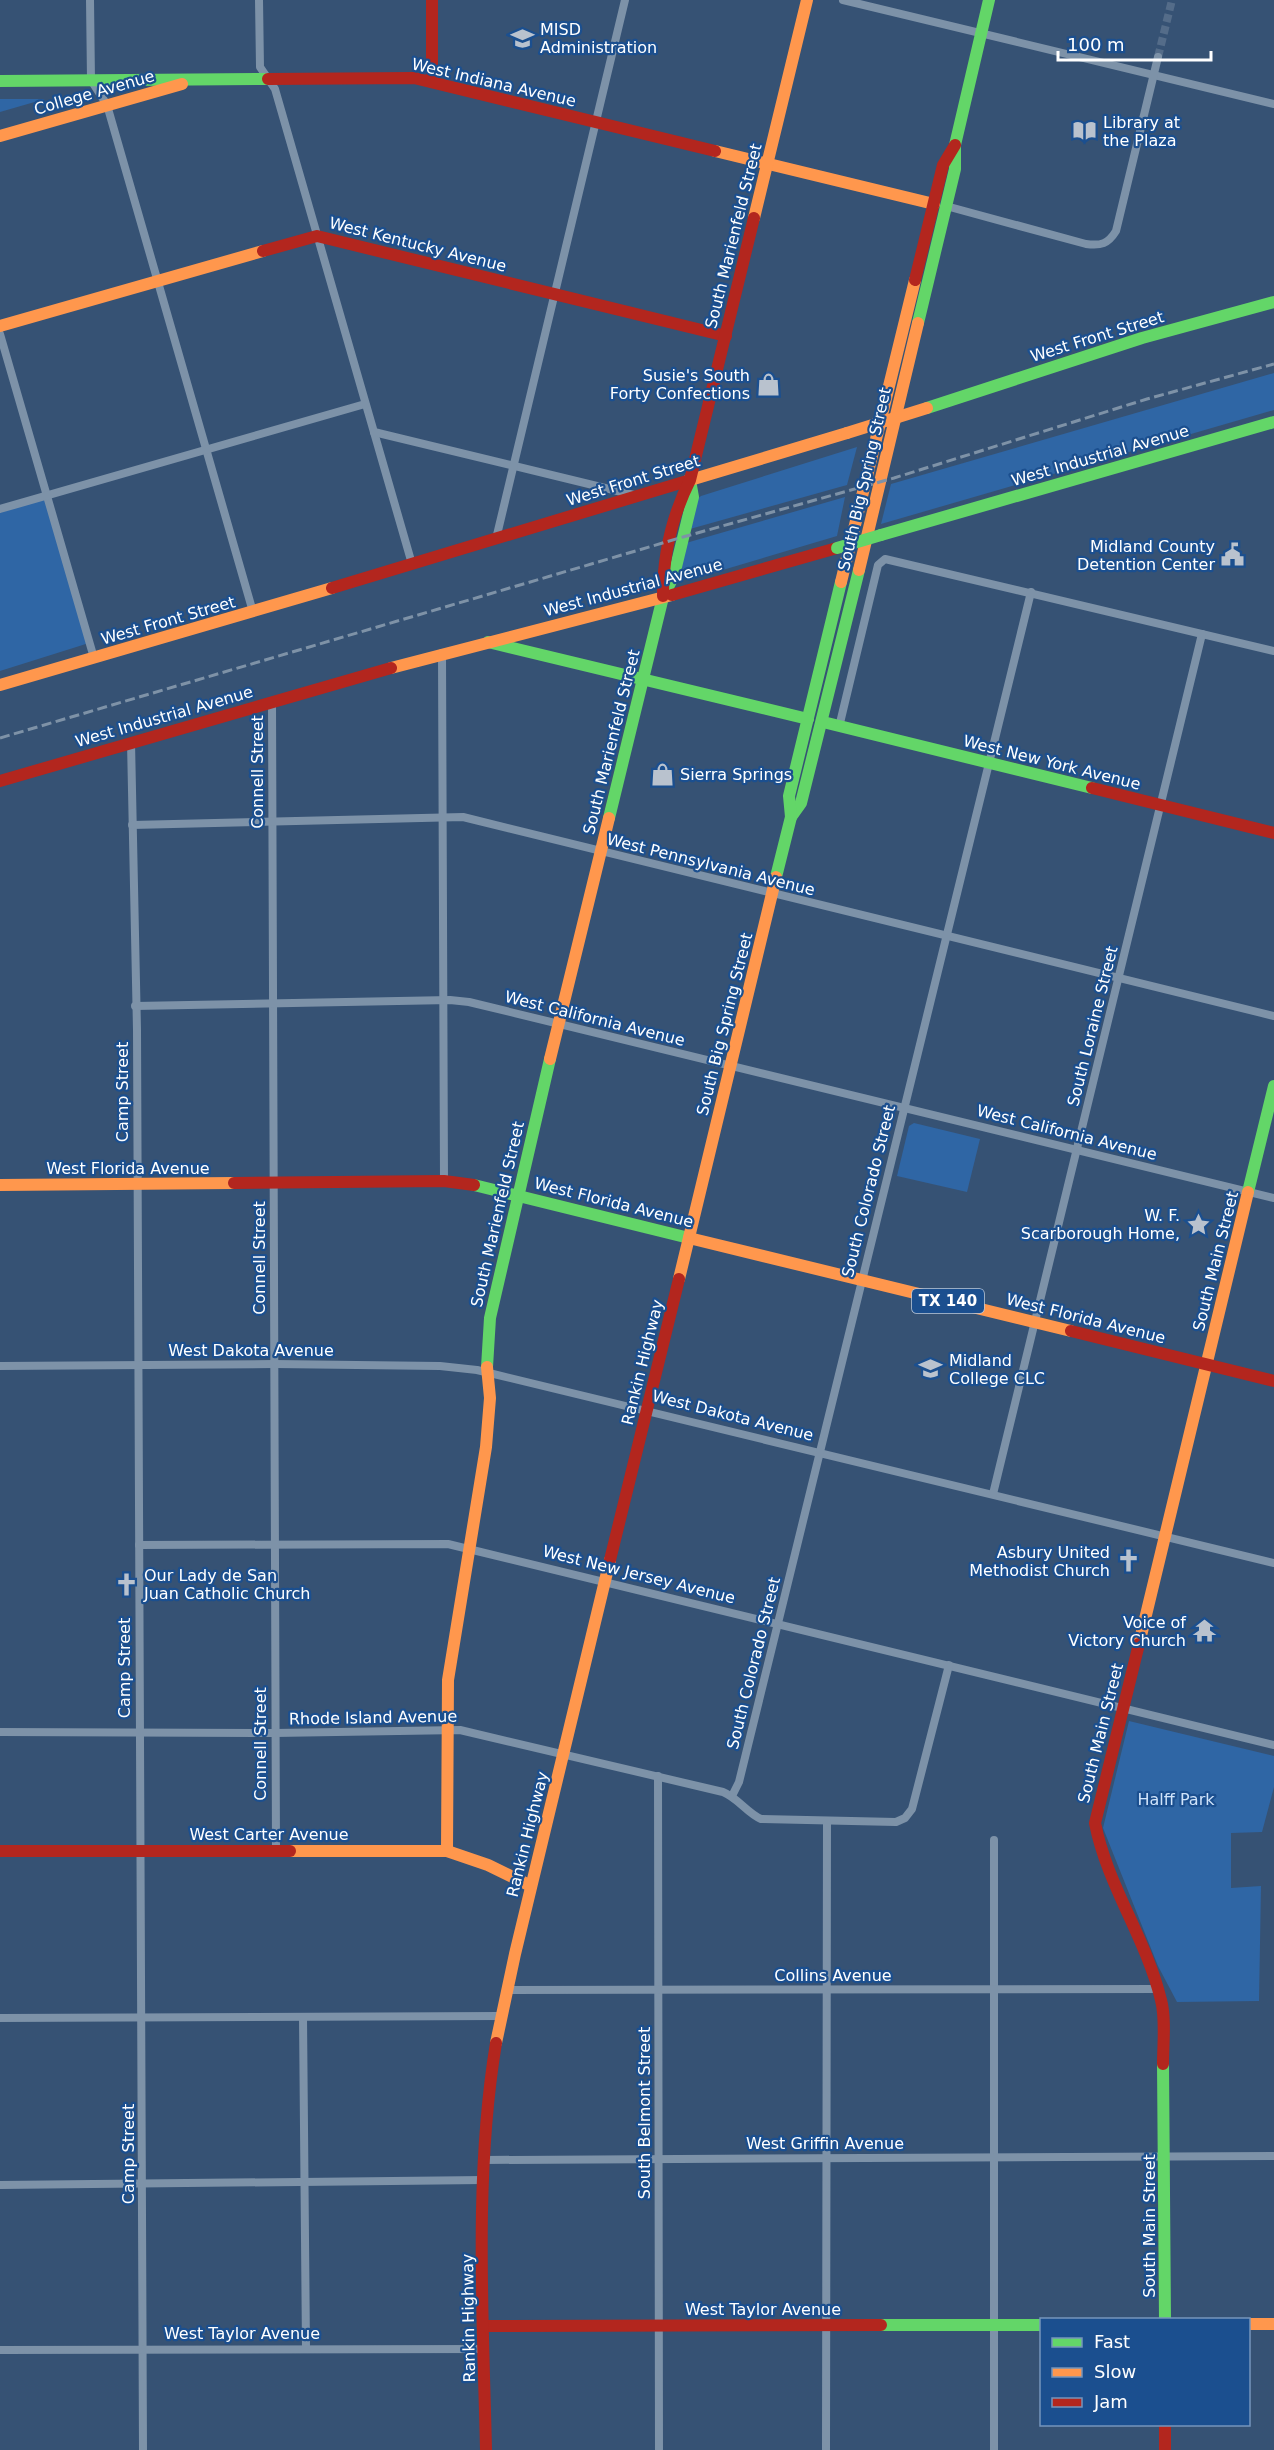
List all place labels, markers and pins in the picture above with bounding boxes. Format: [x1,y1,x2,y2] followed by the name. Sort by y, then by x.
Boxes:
[540,20,657,57] place label: MISD Administration
[509,25,535,51] school or university icon: MISD Administration
[1103,113,1180,150] place label: Library at the Plaza
[1072,118,1098,144] library icon: Library at the Plaza
[610,366,750,403] place label: Susie's South Forty Confections
[755,371,781,397] shop icon: Susie's South Forty Confections
[1077,537,1215,574] place label: Midland County Detention Center
[1220,542,1246,568] public building icon: Midland County Detention Center
[649,761,675,787] shop icon: Sierra Springs
[680,765,792,784] place label: Sierra Springs
[1021,1206,1180,1243] place label: W. F. Scarborough Home,
[1185,1211,1211,1237] place icon: W. F. Scarborough Home,
[949,1351,1045,1388] place label: Midland College CLC
[918,1356,944,1382] school or university icon: Midland College CLC
[969,1543,1110,1580] place label: Asbury United Methodist Church
[1115,1548,1141,1574] church icon: Asbury United Methodist Church
[143,1566,310,1603] place label: Our Lady de San Juan Catholic Church
[113,1571,139,1597] church icon: Our Lady de San Juan Catholic Church
[1068,1613,1186,1650] place label: Voice of Victory Church
[1191,1618,1217,1644] temple icon: Voice of Victory Church

